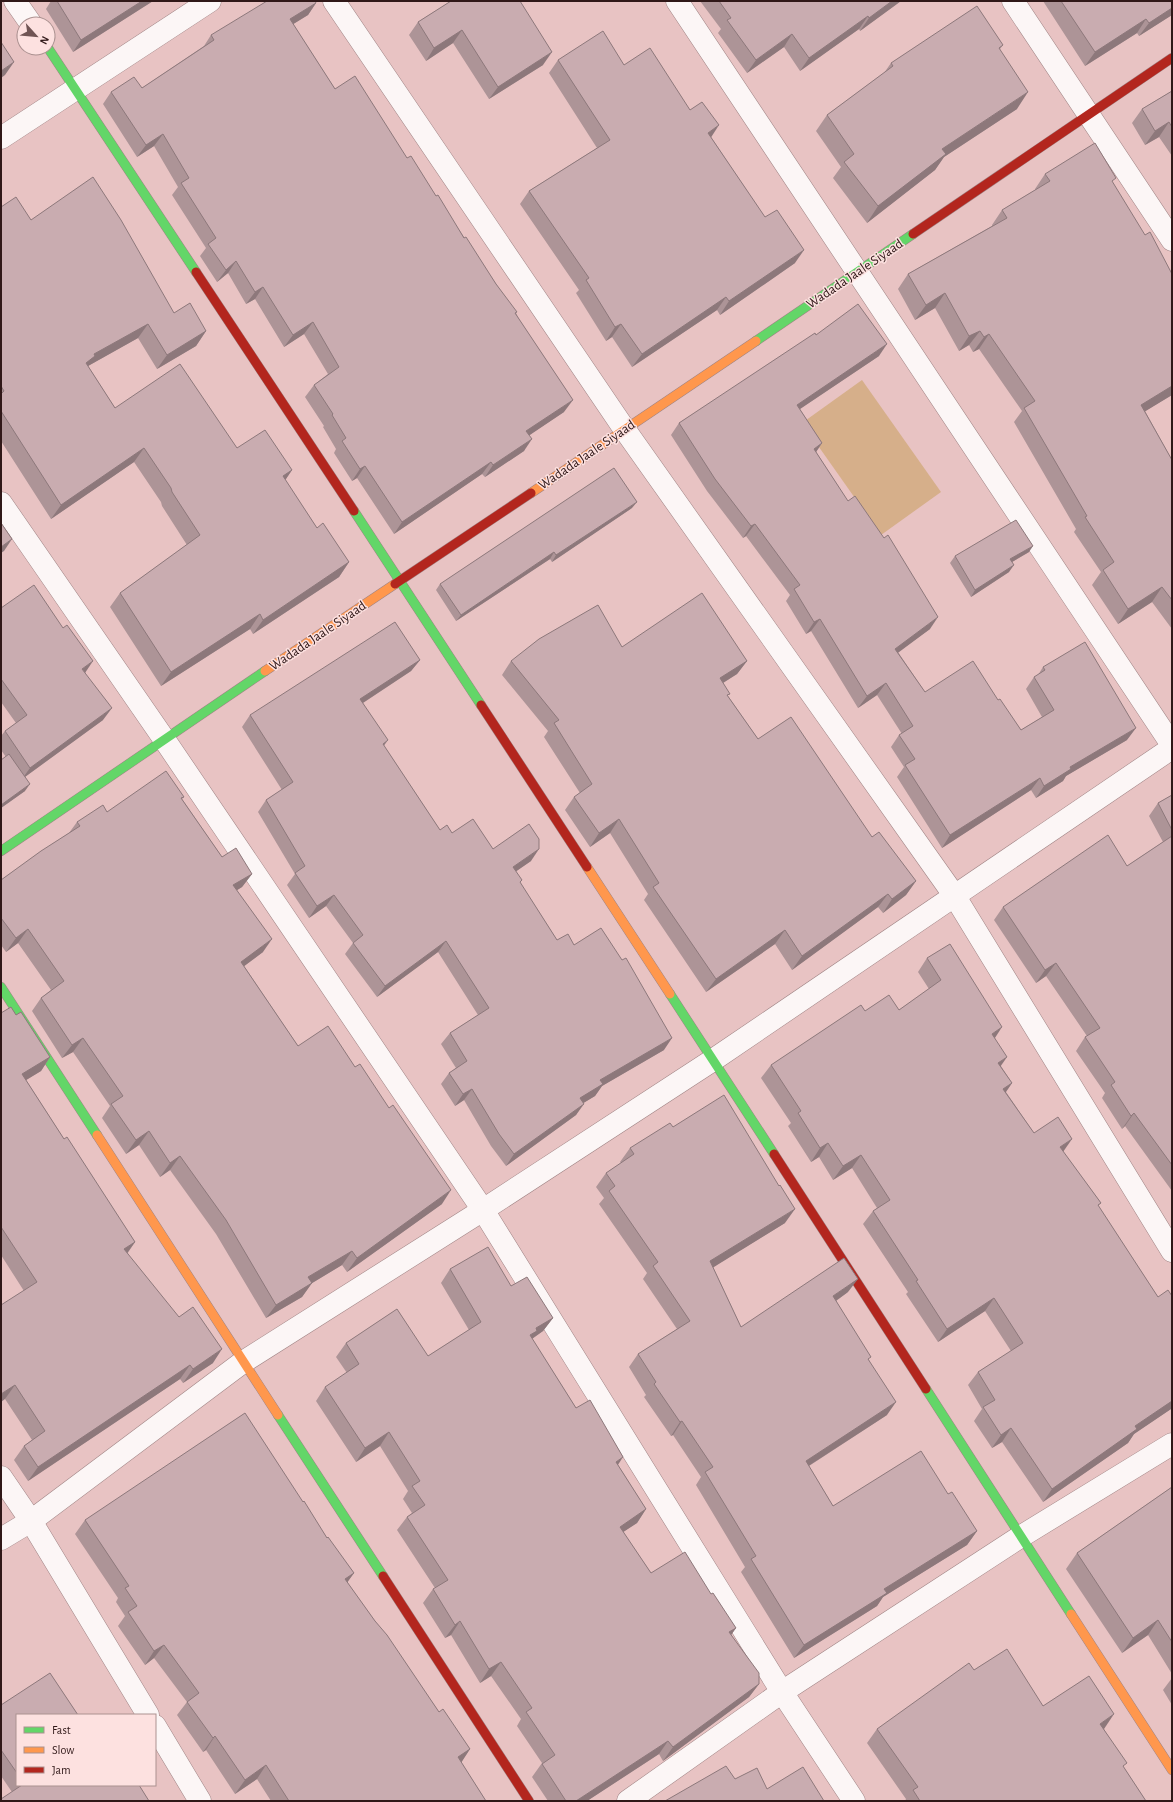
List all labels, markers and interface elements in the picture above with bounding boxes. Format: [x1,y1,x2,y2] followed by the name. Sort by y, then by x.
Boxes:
[16,16,56,56] north arrow
[38,34,51,46] text: N
[804,237,906,311] street label: Wadada Jaale Siyaad
[536,418,638,492] street label: Wadada Jaale Siyaad
[267,599,369,673] street label: Wadada Jaale Siyaad
[16,1714,156,1786] legend
[52,1724,71,1736] text: Fast
[52,1744,74,1756] text: Slow
[52,1764,71,1776] text: Jam

